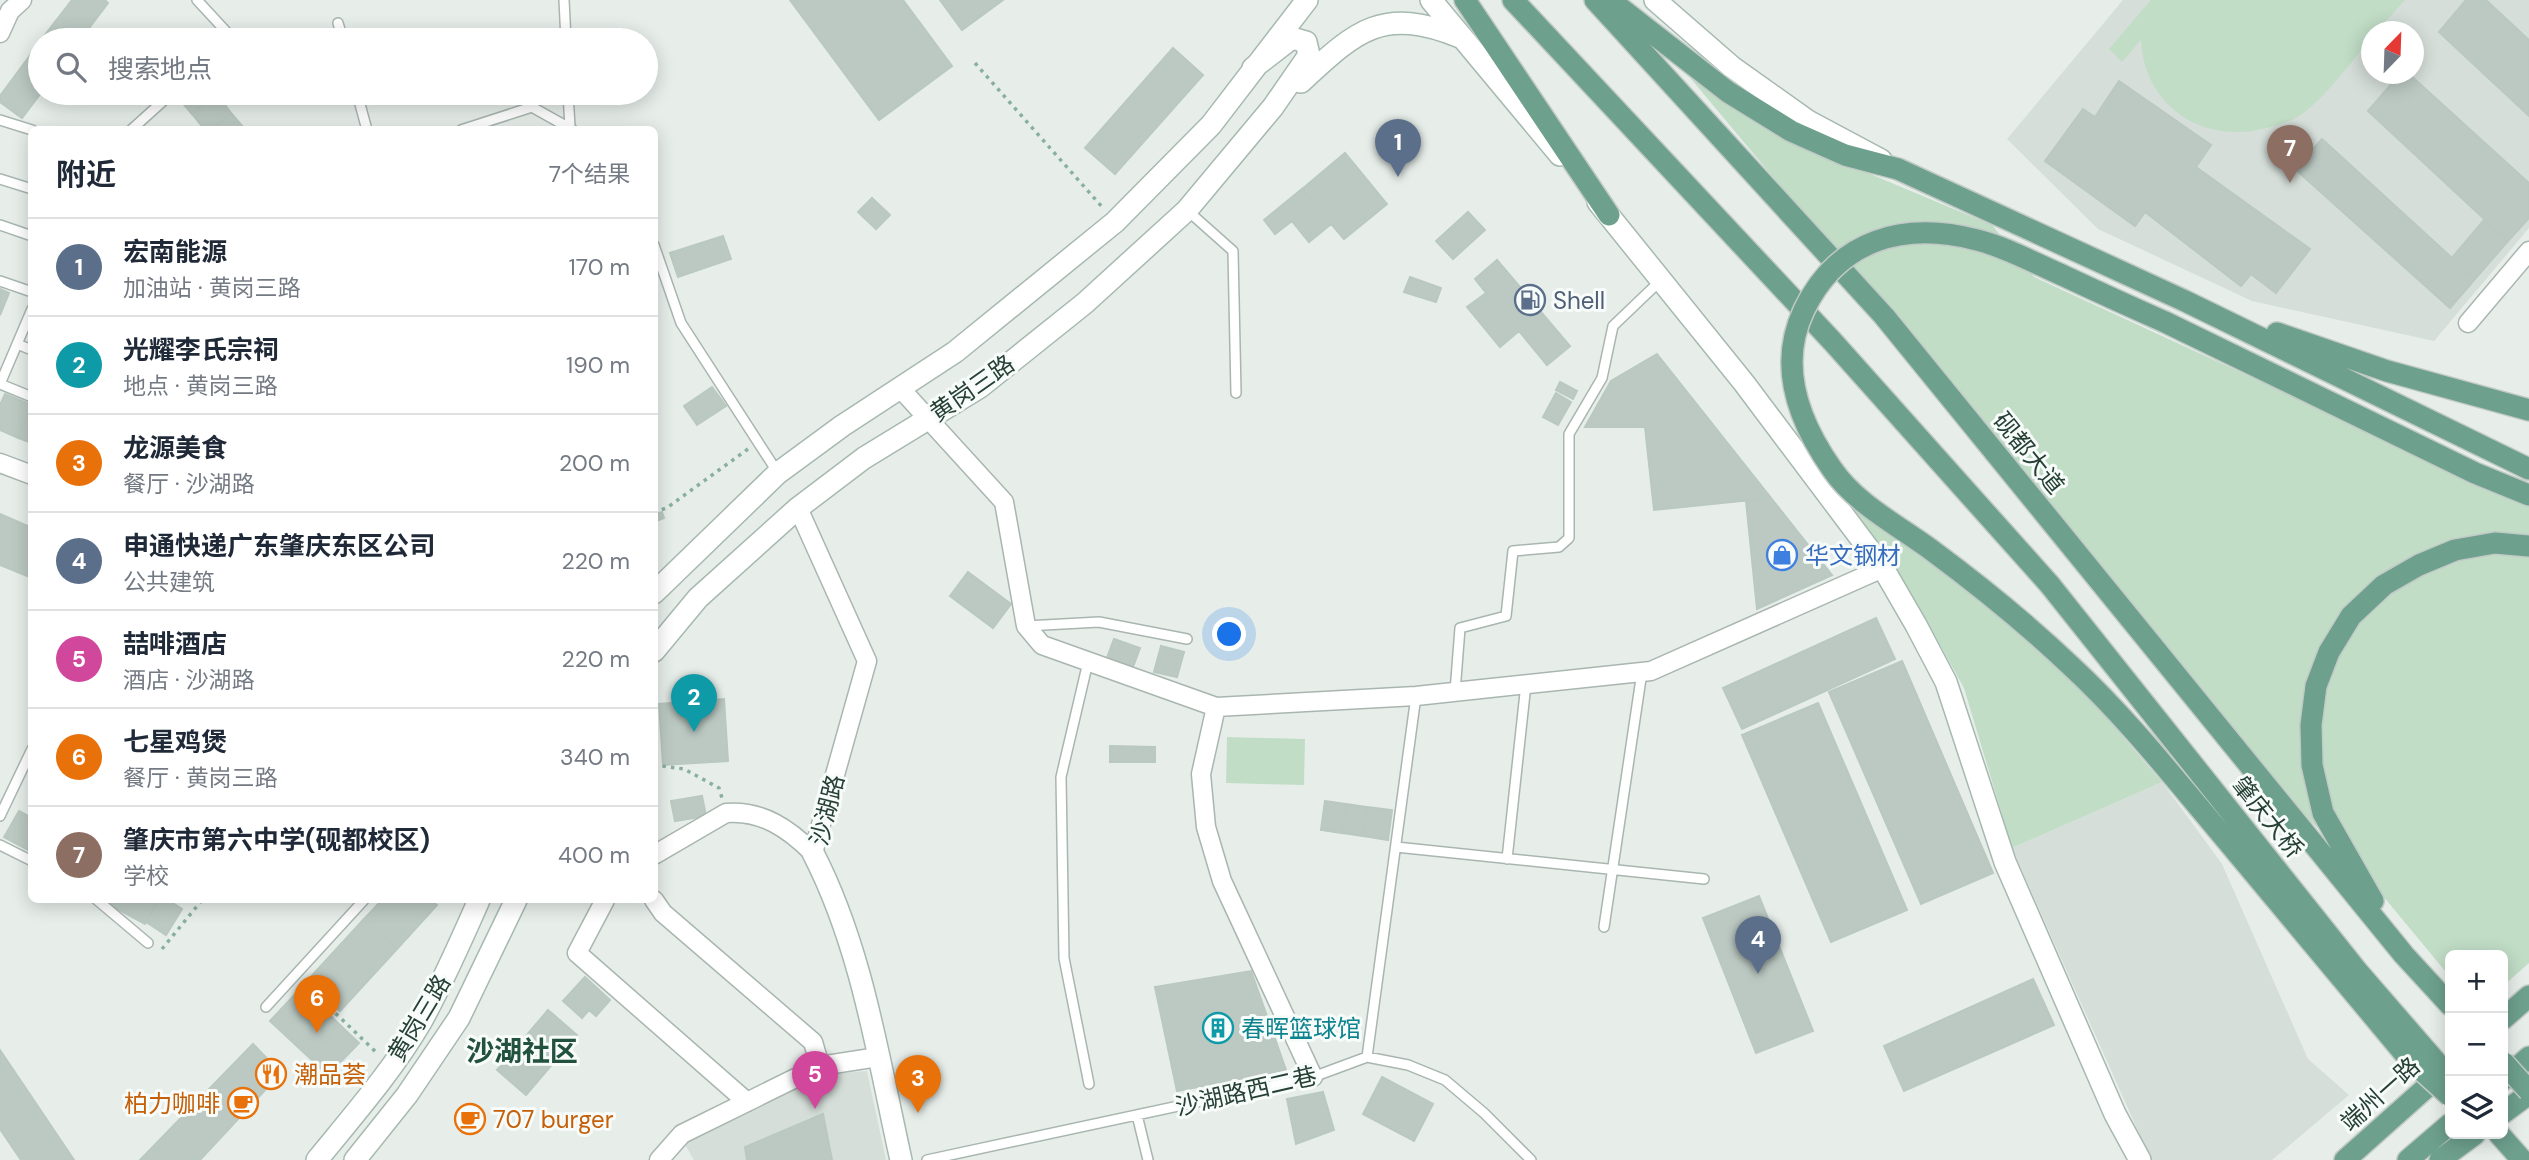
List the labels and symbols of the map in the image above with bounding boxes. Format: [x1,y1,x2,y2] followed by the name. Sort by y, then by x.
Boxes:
[2361,21,2424,84] north arrow
[1375,119,1421,177] pin: 1
[2267,125,2313,183] pin: 7
[1513,283,1547,317] fuel station icon: Shell
[1553,285,1605,316] place label: Shell
[924,348,1020,428] street label: 黄岗三路
[1987,406,2071,500] street label: 砚都大道
[1765,538,1799,572] shop icon: 华文钢材
[1805,540,1901,571] place label: 华文钢材
[1212,617,1246,651] your location
[671,674,717,732] pin: 2
[2226,770,2310,864] street label: 肇庆大桥
[803,771,851,849] street label: 沙湖路
[1735,916,1781,974] pin: 4
[381,969,457,1067] street label: 黄岗三路
[294,975,340,1033] pin: 6
[1201,1011,1235,1045] building icon: 春晖篮球馆
[1241,1013,1361,1044] place label: 春晖篮球馆
[466,1033,578,1070] district label: 沙湖社区
[2334,1050,2426,1138] street label: 端州一路
[792,1051,838,1109] pin: 5
[895,1055,941,1113] pin: 3
[254,1057,288,1091] restaurant icon: 潮品荟
[294,1059,366,1090] place label: 潮品荟
[1172,1060,1320,1122] street label: 沙湖路西二巷
[226,1086,260,1120] cafe icon: 柏力咖啡
[124,1088,220,1119] place label: 柏力咖啡
[453,1102,487,1136] cafe icon: 707 burger
[493,1104,614,1135] place label: 707 burger

